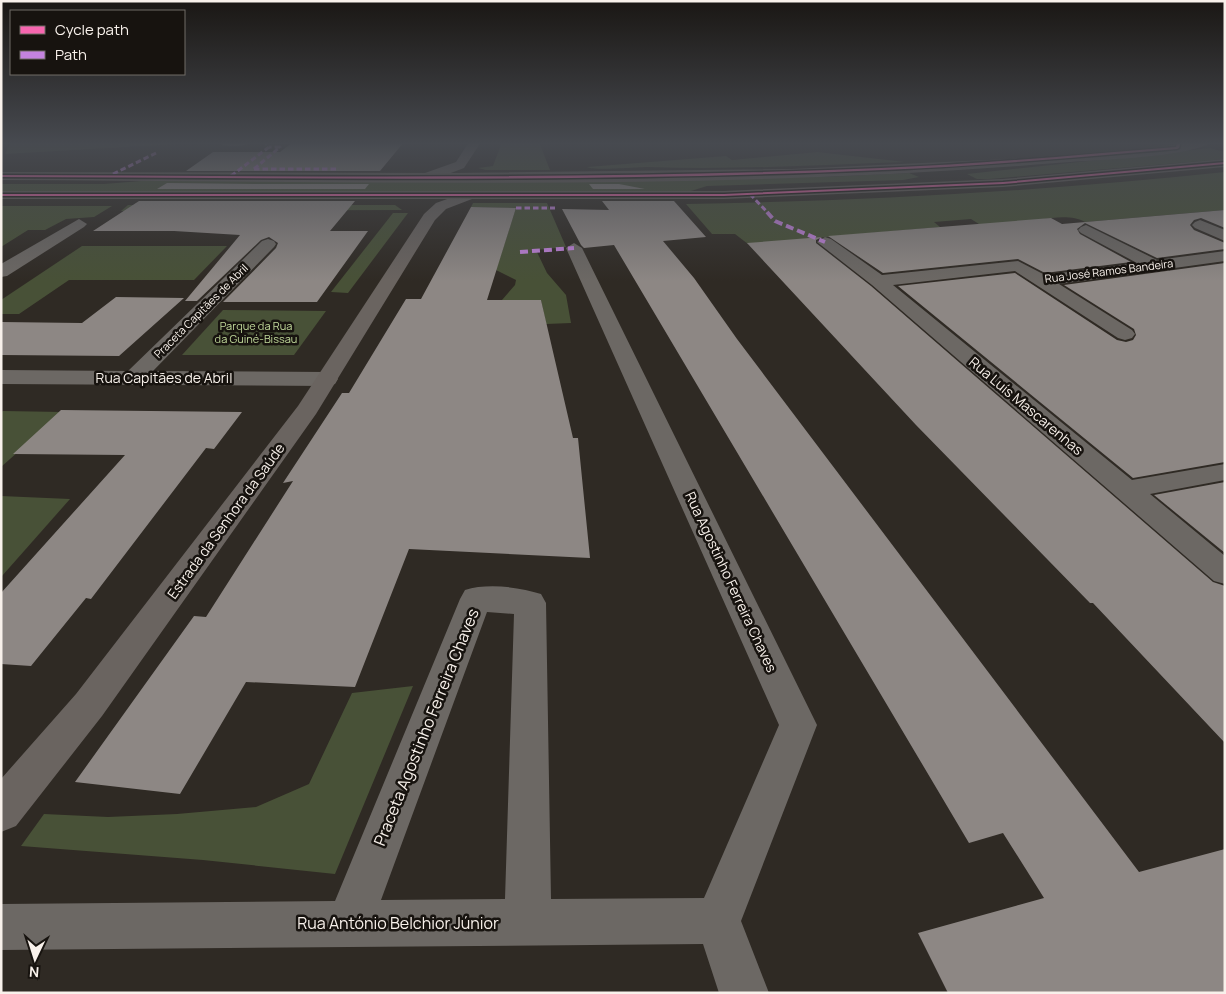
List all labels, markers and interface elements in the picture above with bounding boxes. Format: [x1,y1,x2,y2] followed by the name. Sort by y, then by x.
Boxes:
[10,10,185,75] legend
[55,19,129,40] text: Cycle path
[55,44,87,65] text: Path
[1044,255,1174,286] street label: Rua José Ramos Bandeira
[150,260,251,361] street label: Praceta Capitães de Abril
[215,318,297,346] park label: Parque da Rua da Guiné-Bissau
[965,352,1087,459] street label: Rua Luís Mascarenhas
[96,368,232,387] street label: Rua Capitães de Abril
[163,439,289,602] street label: Estrada da Senhora da Saúde
[681,489,782,675] street label: Rua Agostinho Ferreira Chaves
[368,605,484,849] street label: Praceta Agostinho Ferreira Chaves
[297,912,499,934] street label: Rua António Belchior Júnior
[10,934,60,984] north arrow
[28,963,40,982] text: N

